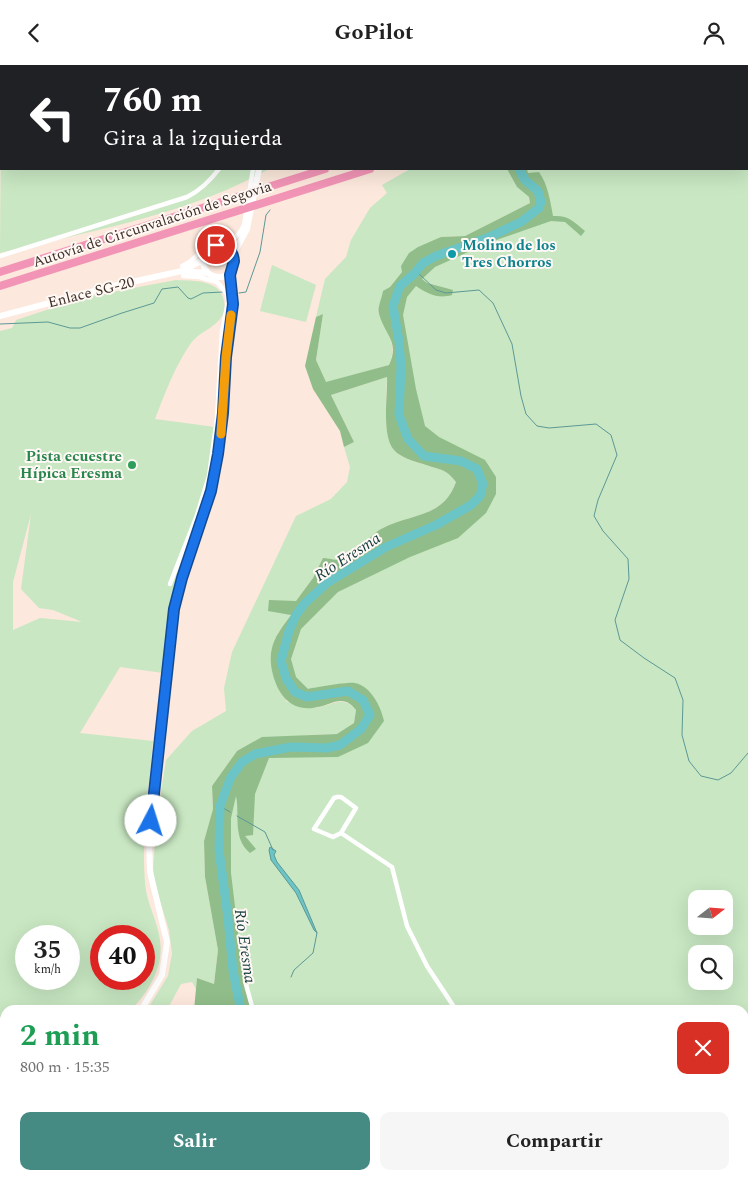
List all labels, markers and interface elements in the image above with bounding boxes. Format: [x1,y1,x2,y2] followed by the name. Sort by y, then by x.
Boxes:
[334,16,414,49] text: GoPilot
[20,19,48,47] icon: back
[700,19,728,47] icon: person
[103,74,202,127] text: 760 m
[20,85,85,150] icon: left
[103,122,282,155] text: Gira a la izquierda
[30,175,275,274] street label: Autovía de Circunvalación de Segovia
[195,224,237,266] pin
[202,231,230,259] icon: arrive
[462,234,556,274] place label: Molino de los Tres Chorros
[446,248,458,260] marker: Molino de los Tres Chorros
[45,271,137,314] street label: Enlace SG-20
[20,445,122,485] place label: Pista ecuestre Hípica Eresma
[126,459,138,471] marker: Pista ecuestre Hípica Eresma
[310,526,385,587] water label: Río Eresma
[124,794,176,846] position arrow
[688,890,732,935] north arrow
[688,890,733,990] map controls
[228,907,262,985] water label: Río Eresma
[90,925,155,990] speed limit sign: 40
[33,932,62,970] text: 35
[688,945,733,990] button: search
[34,960,61,979] text: km/h
[20,1013,100,1059] text: 2 min
[677,1022,729,1074] button: close
[20,1055,110,1079] text: 800 m · 15:35
[20,1112,370,1170] button: Salir
[380,1112,729,1170] button: Compartir

